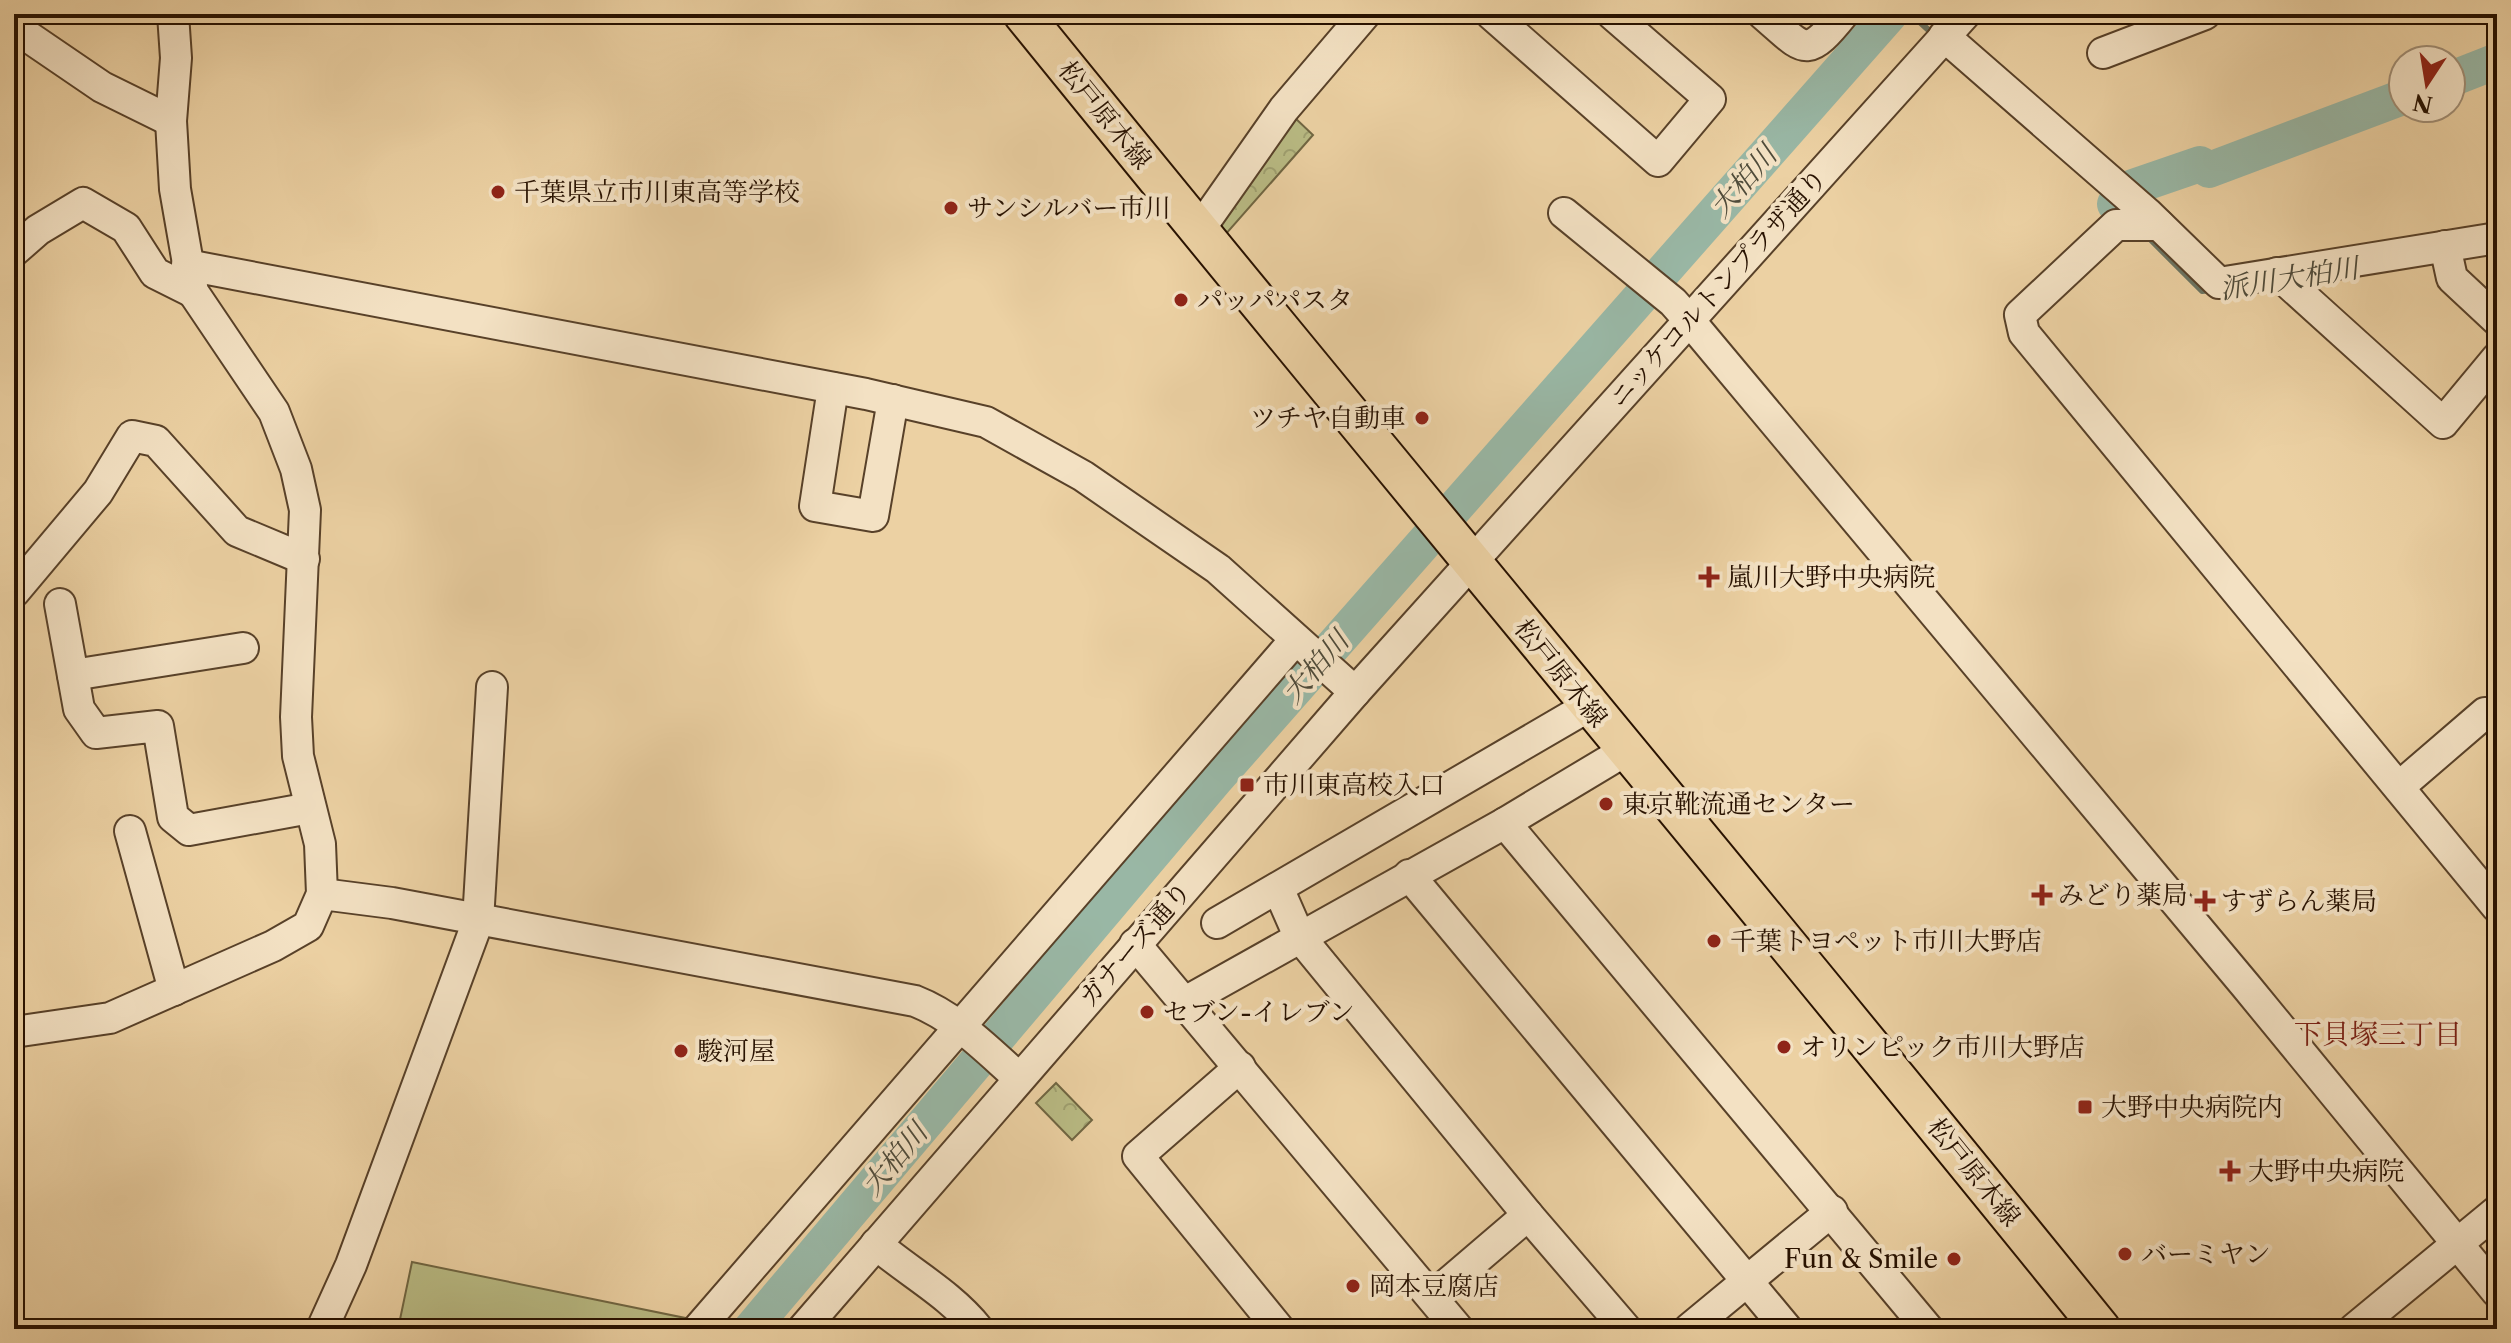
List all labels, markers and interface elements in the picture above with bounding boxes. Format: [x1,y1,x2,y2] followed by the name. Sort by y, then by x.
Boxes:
[2387,44,2467,124] north arrow
[1052,54,1158,176] street label: 松戸原木線
[2411,88,2435,118] text: N
[1703,136,1785,224] water label: 大柏川
[1602,162,1834,414] street label: ニッケコルトンプラザ通り
[514,176,800,208] place label: 千葉県立市川東高等学校
[489,183,507,201] marker: 千葉県立市川東高等学校
[967,192,1171,224] place label: サンシルバー市川
[942,199,960,217] marker: サンシルバー市川
[2217,250,2364,306] water label: 派川大柏川
[1197,284,1353,316] place label: パッパパスタ
[1172,291,1190,309] marker: パッパパスタ
[1250,402,1406,434] place label: ツチヤ自動車
[1413,409,1431,427] marker: ツチヤ自動車
[1727,561,1935,593] place label: 嵐川大野中央病院
[1698,566,1720,588] marker: 嵐川大野中央病院
[1508,612,1614,734] street label: 松戸原木線
[1275,622,1357,710] water label: 大柏川
[1263,769,1445,801] place label: 市川東高校入口
[1238,776,1256,794] marker: 市川東高校入口
[1622,788,1855,820] place label: 東京靴流通センター
[1597,795,1615,813] marker: 東京靴流通センター
[1072,875,1198,1013] street label: ガナーズ通り
[2058,879,2188,911] place label: みどり薬局
[2221,885,2377,917] place label: すずらん薬局
[2033,886,2051,904] marker: みどり薬局
[2196,892,2214,910] marker: すずらん薬局
[1730,925,2042,957] place label: 千葉トヨペット市川大野店
[1705,932,1723,950] marker: 千葉トヨペット市川大野店
[1163,996,1355,1028] place label: セブン-イレブン
[1138,1003,1156,1021] marker: セブン-イレブン
[2294,1017,2462,1051] district label: 下貝塚三丁目
[1800,1031,2085,1063] place label: オリンピック市川大野店
[697,1035,775,1067] place label: 駿河屋
[1775,1038,1793,1056] marker: オリンピック市川大野店
[672,1042,690,1060] marker: 駿河屋
[2101,1091,2283,1123] place label: 大野中央病院内
[2076,1098,2094,1116] marker: 大野中央病院内
[1921,1111,2027,1233] street label: 松戸原木線
[854,1114,936,1202] water label: 大柏川
[2248,1155,2404,1187] place label: 大野中央病院
[2219,1160,2241,1182] marker: 大野中央病院
[2141,1238,2271,1270] place label: バーミヤン
[1784,1243,1938,1275] place label: Fun & Smile
[2116,1245,2134,1263] marker: バーミヤン
[1945,1250,1963,1268] marker: Fun & Smile
[1369,1270,1499,1302] place label: 岡本豆腐店
[1344,1277,1362,1295] marker: 岡本豆腐店

